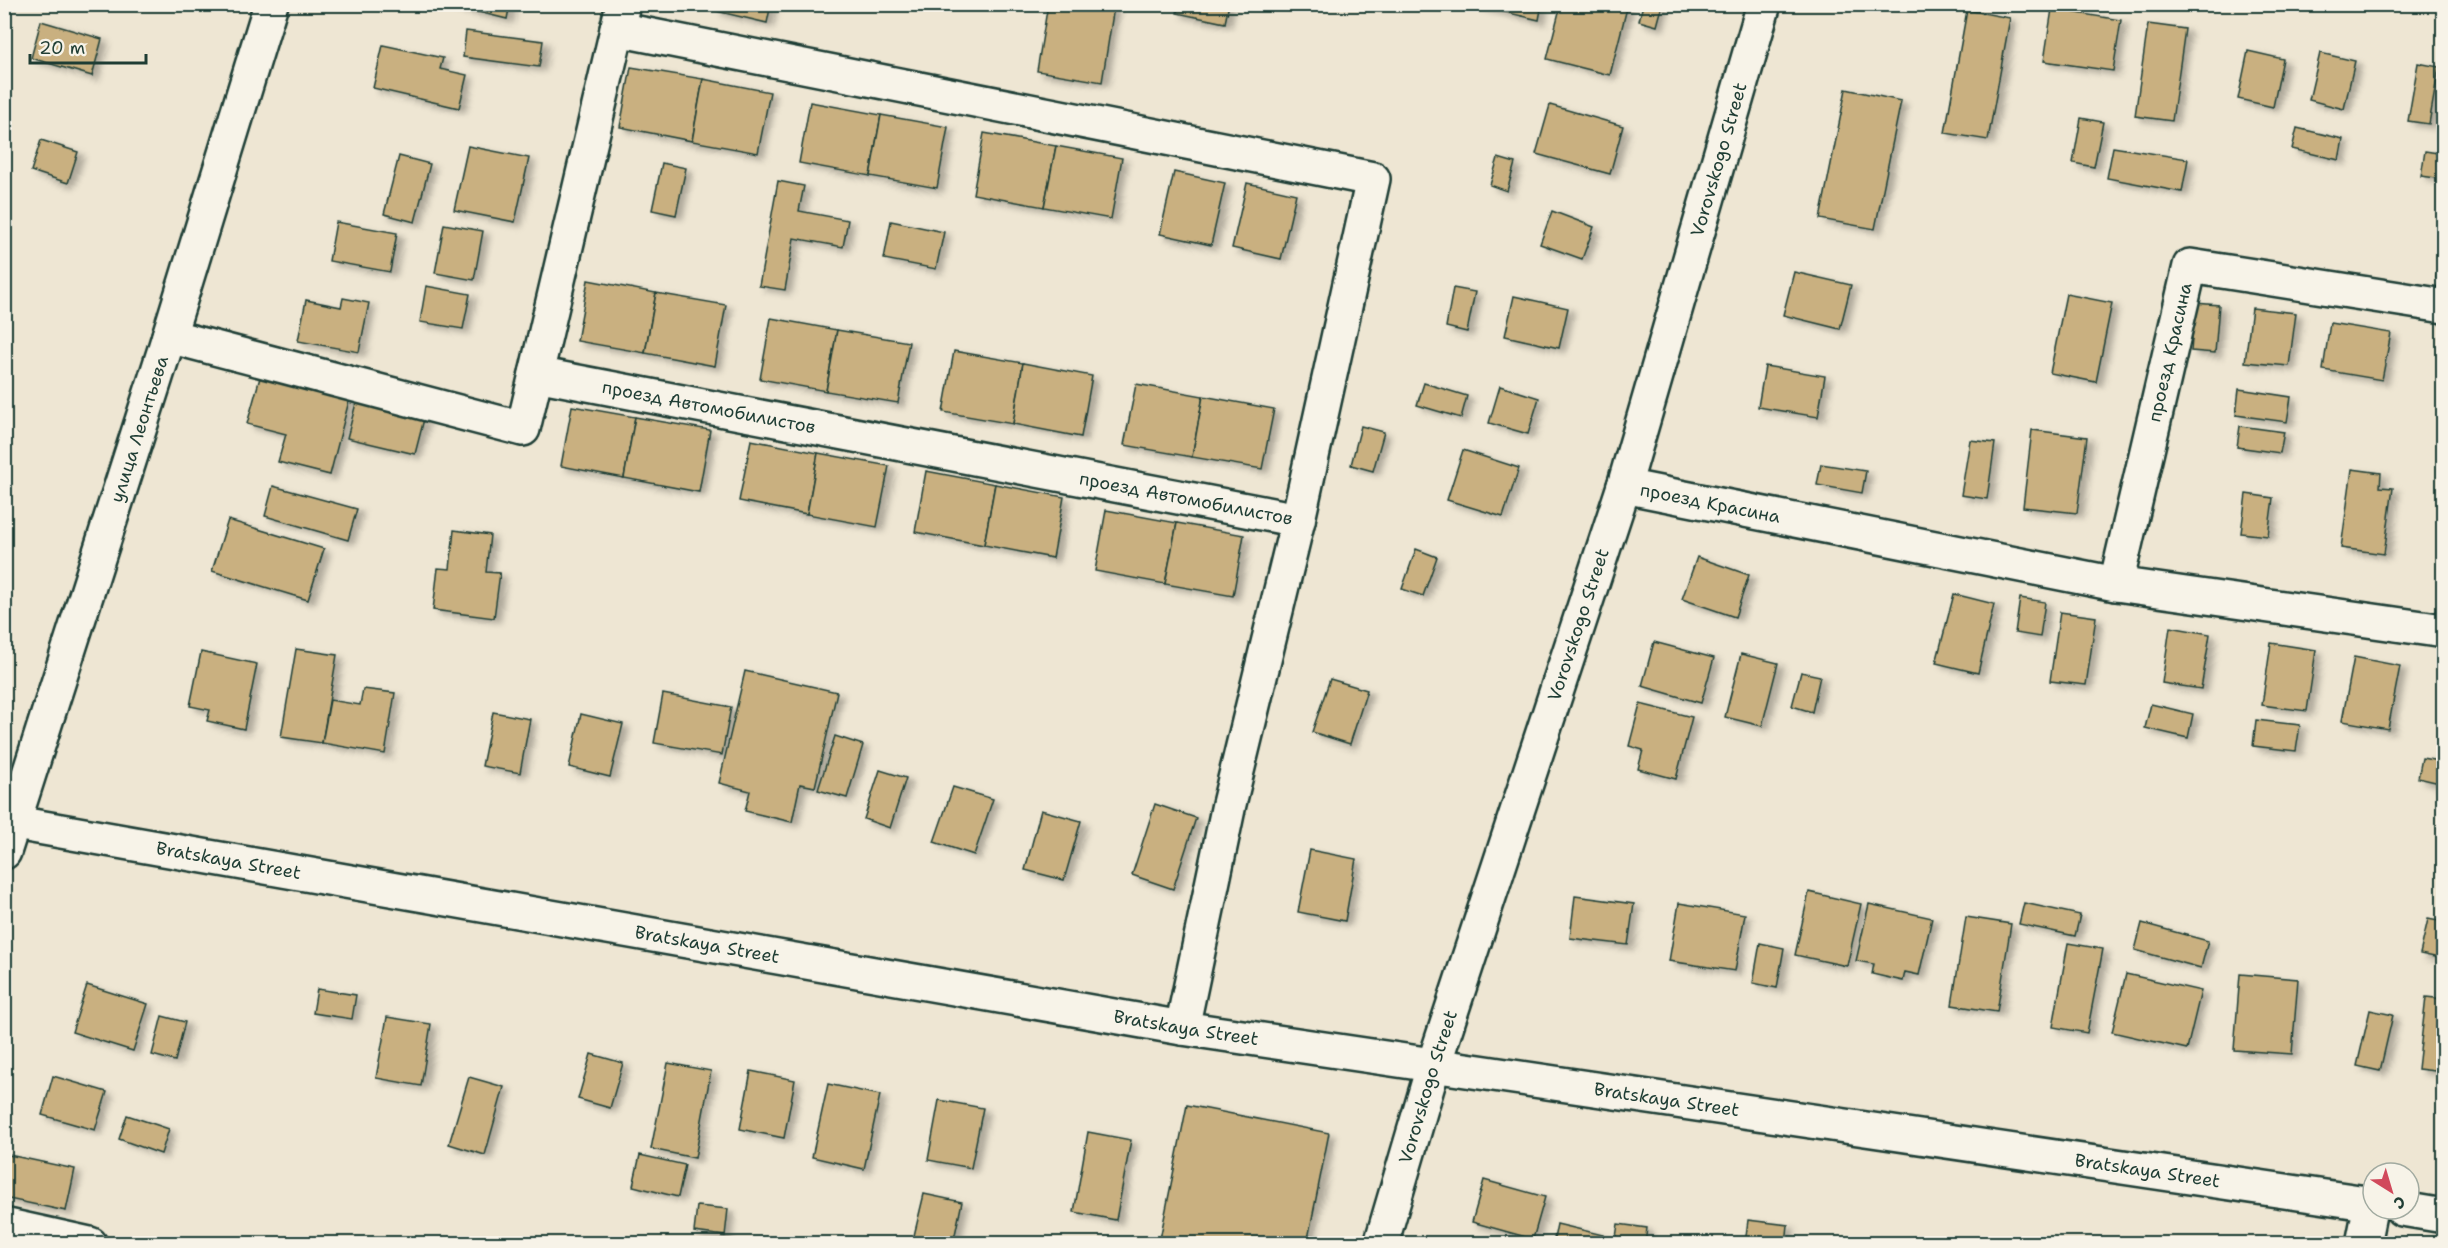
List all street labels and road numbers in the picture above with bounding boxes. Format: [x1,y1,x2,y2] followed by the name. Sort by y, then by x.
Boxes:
[1685,80,1753,239] street label: Vorovskogo Street
[2142,280,2198,424] street label: проезд Красина
[105,353,174,506] street label: улица Леонтьева
[600,375,817,439] street label: проезд Автомобилистов
[1077,466,1295,531] street label: проезд Автомобилистов
[1638,478,1782,529] street label: проезд Красина
[1542,545,1615,704] street label: Vorovskogo Street
[154,836,303,885] street label: Bratskaya Street
[633,920,782,969] street label: Bratskaya Street
[1112,1004,1260,1051] street label: Bratskaya Street
[1393,1007,1463,1166] street label: Vorovskogo Street
[1592,1077,1741,1122] street label: Bratskaya Street
[2073,1148,2222,1193] street label: Bratskaya Street

